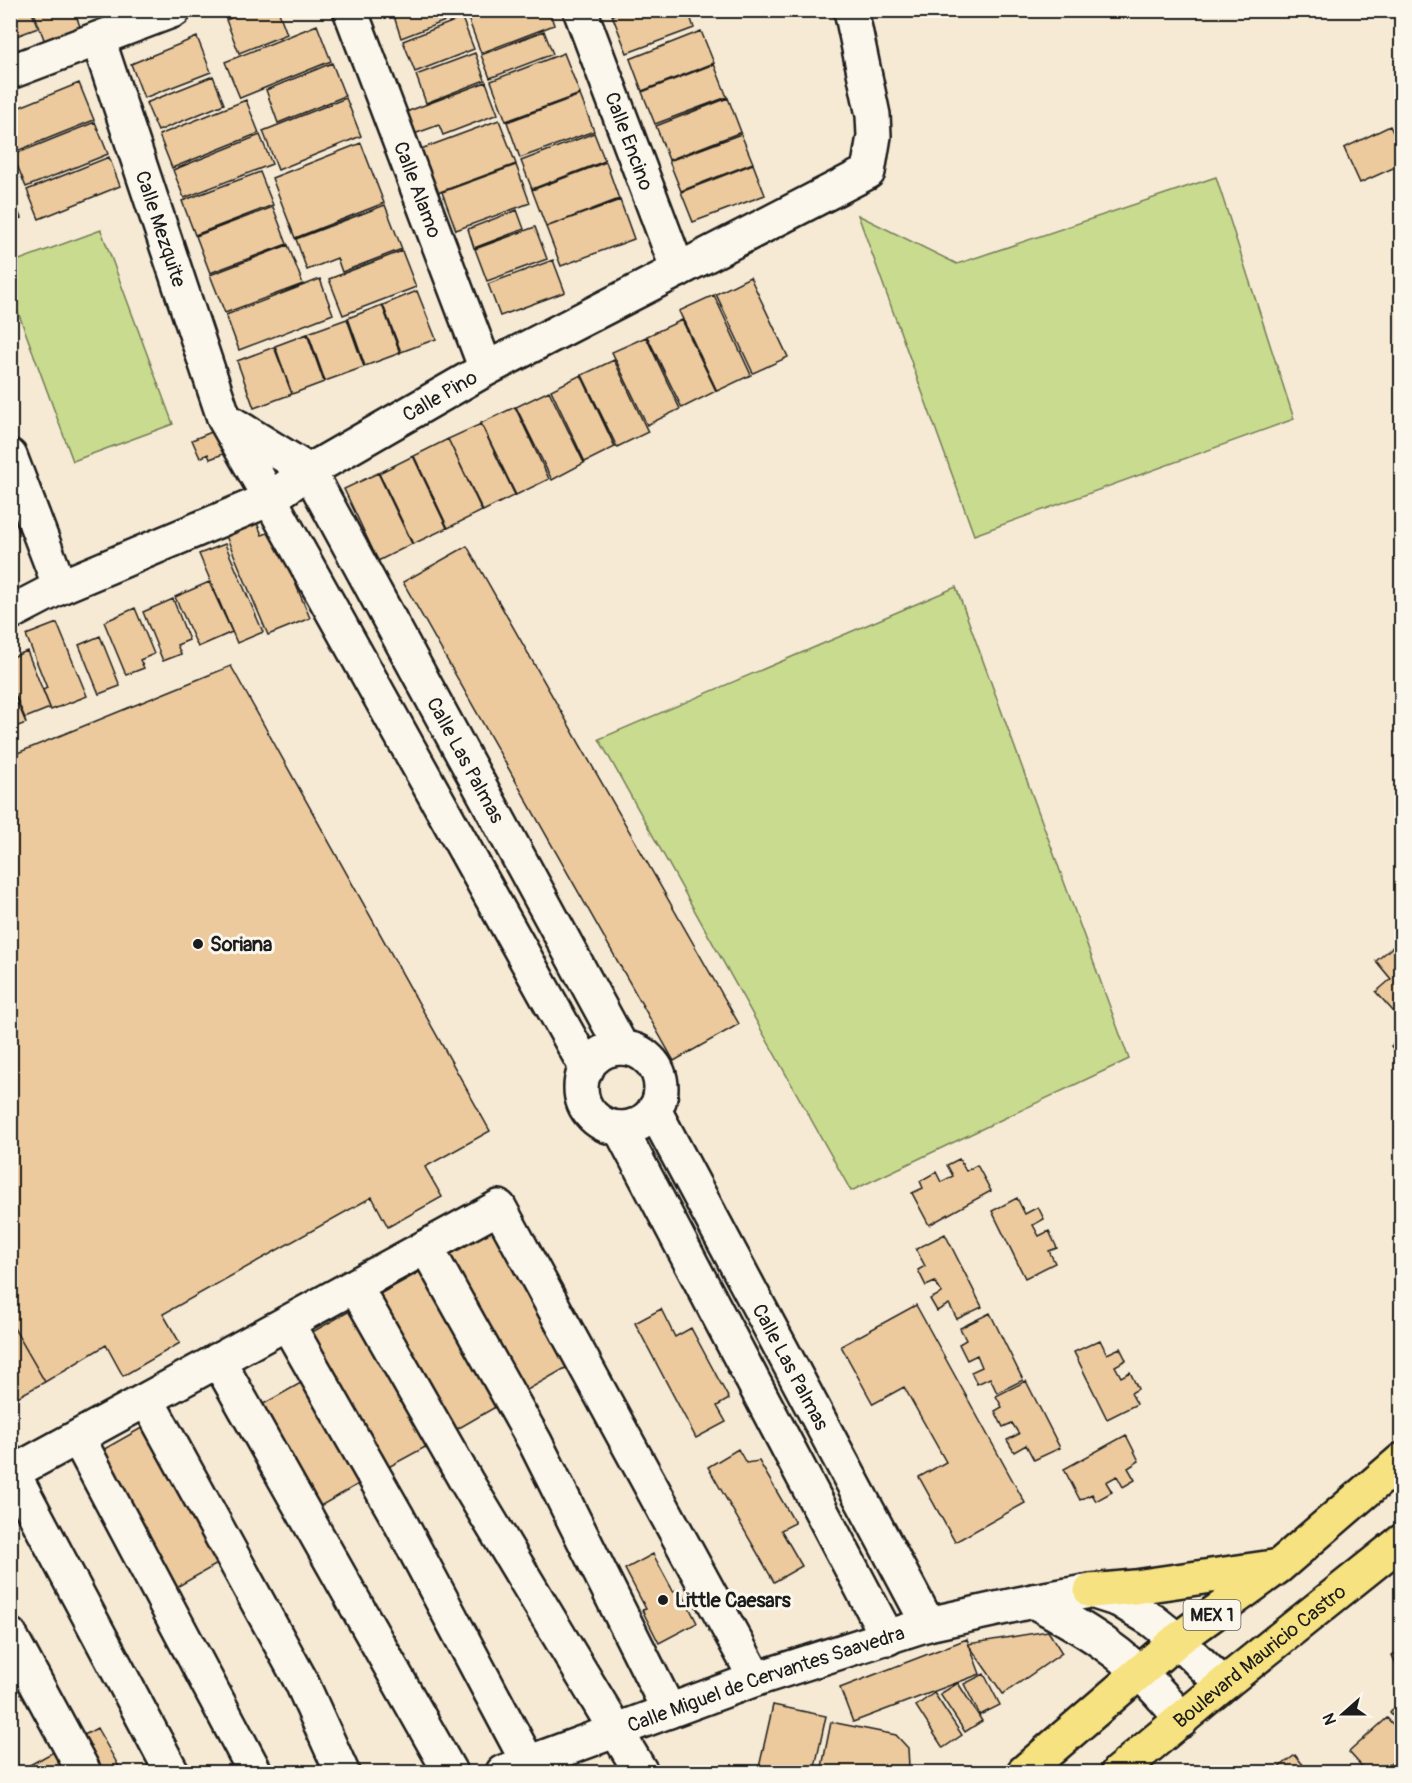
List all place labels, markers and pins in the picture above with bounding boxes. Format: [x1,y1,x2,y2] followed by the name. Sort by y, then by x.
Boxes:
[210,932,272,957] place label: Soriana
[191,937,205,951] marker: Soriana
[675,1588,791,1613] place label: Little Caesars
[656,1593,670,1607] marker: Little Caesars

